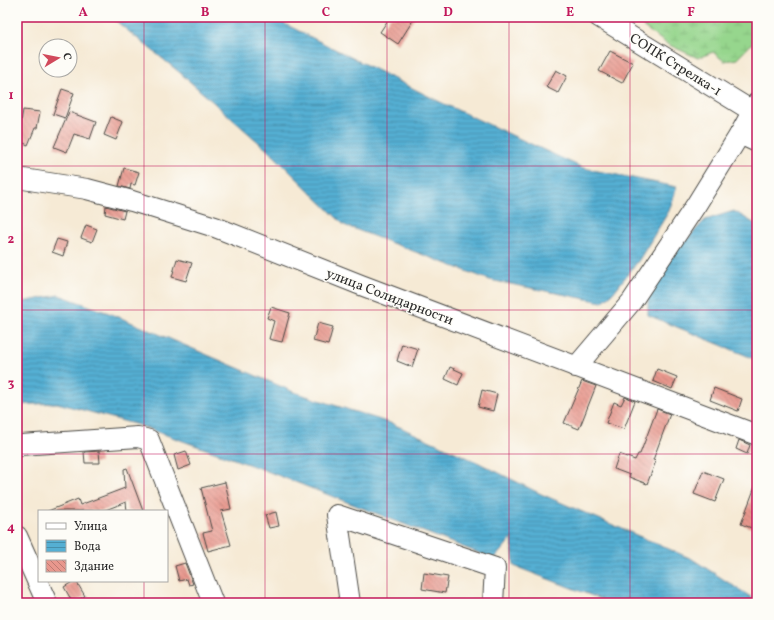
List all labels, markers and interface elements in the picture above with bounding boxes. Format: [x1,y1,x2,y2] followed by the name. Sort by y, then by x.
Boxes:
[78,4,88,22] text: A
[201,4,210,22] text: B
[322,4,330,22] text: C
[443,4,453,22] text: D
[566,4,574,22] text: E
[687,4,695,22] text: F
[625,29,725,101] street label: СОПК Стрелка-1
[38,38,78,78] north arrow
[58,52,74,61] text: С
[8,87,14,105] text: 1
[8,231,15,249] text: 2
[323,264,456,331] street label: улица Солидарности
[8,375,15,393] text: 3
[38,510,168,582] legend
[7,519,15,537] text: 4
[74,519,107,535] text: Улица
[74,539,101,555] text: Вода
[74,559,114,575] text: Здание

